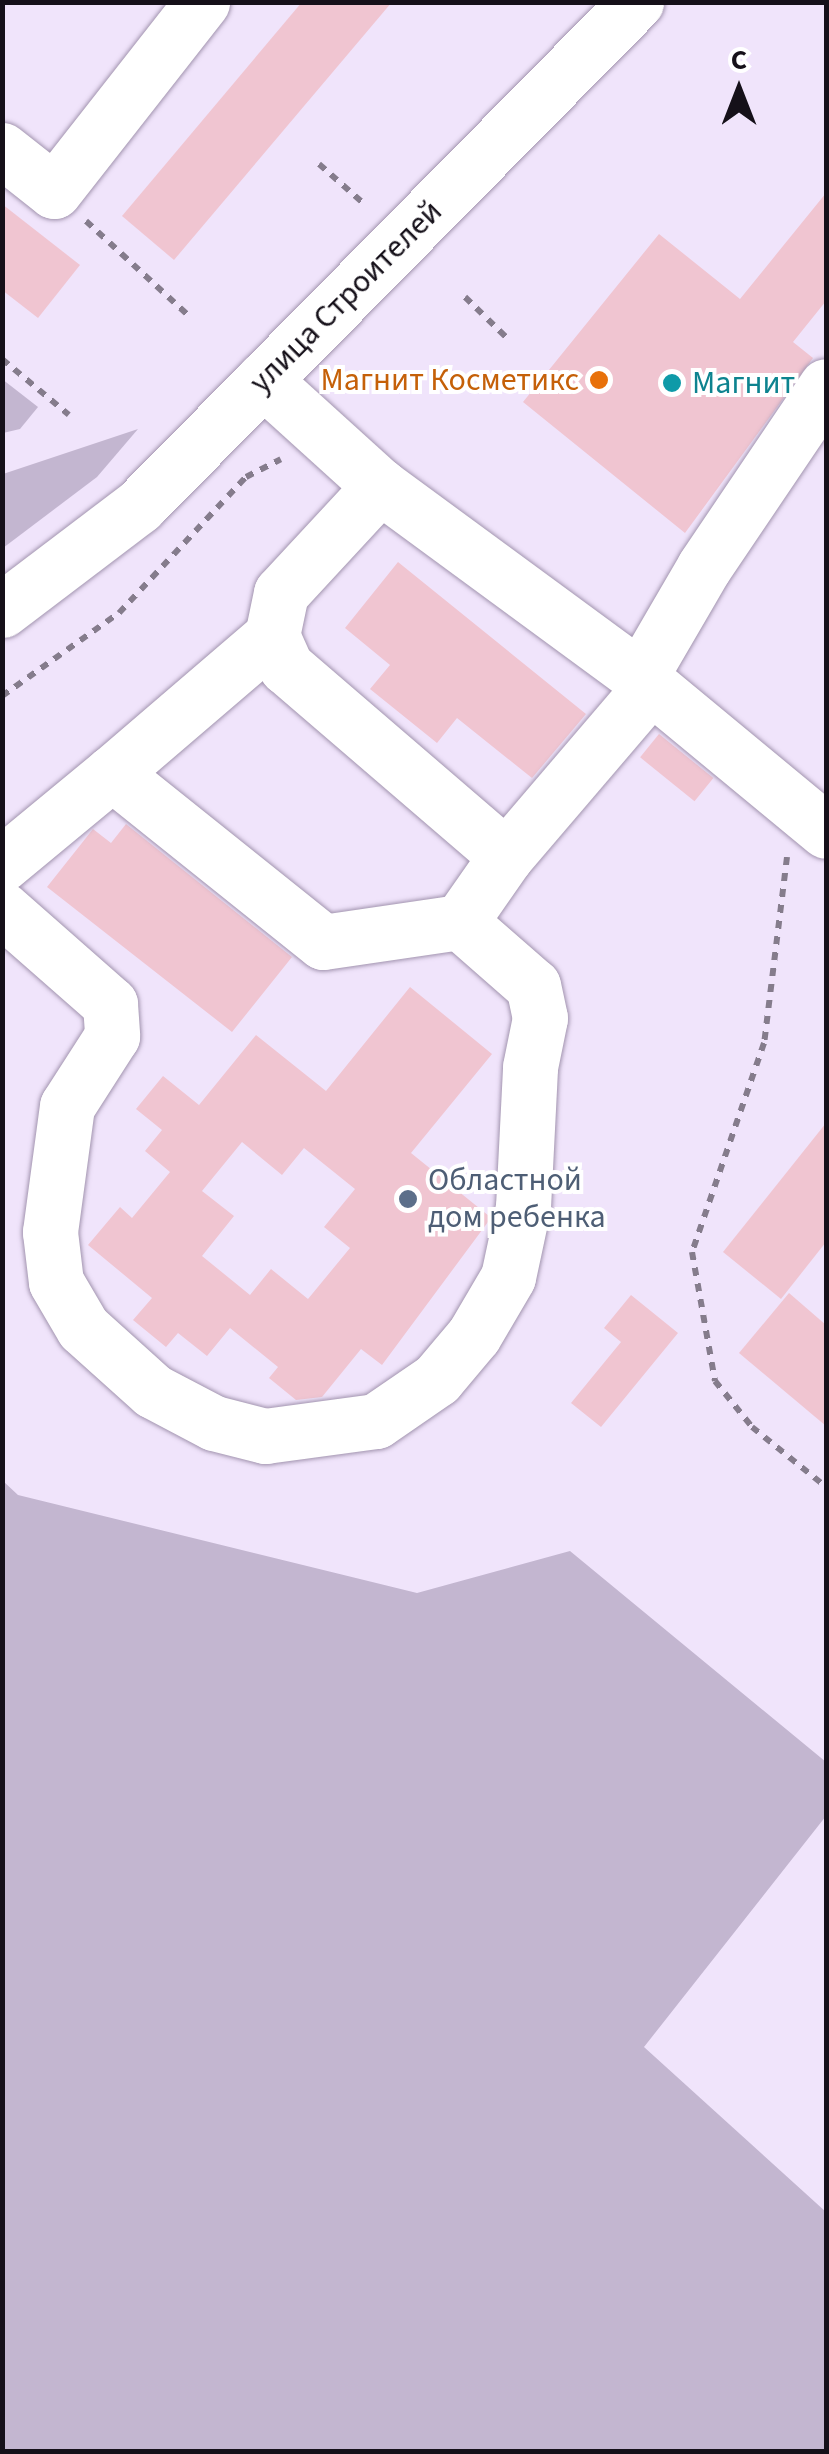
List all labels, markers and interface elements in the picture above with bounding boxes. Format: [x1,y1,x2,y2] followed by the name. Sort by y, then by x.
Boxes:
[689,40,789,140] north arrow
[731,40,747,80] text: С
[242,193,450,401] street label: улица Строителей
[321,361,579,399] place label: Магнит Косметикс
[692,364,795,402] place label: Магнит
[588,369,610,391] marker: Магнит Косметикс
[661,372,683,394] marker: Магнит
[428,1162,606,1237] place label: Областной дом ребенка
[397,1188,419,1210] marker: Областной дом ребенка

